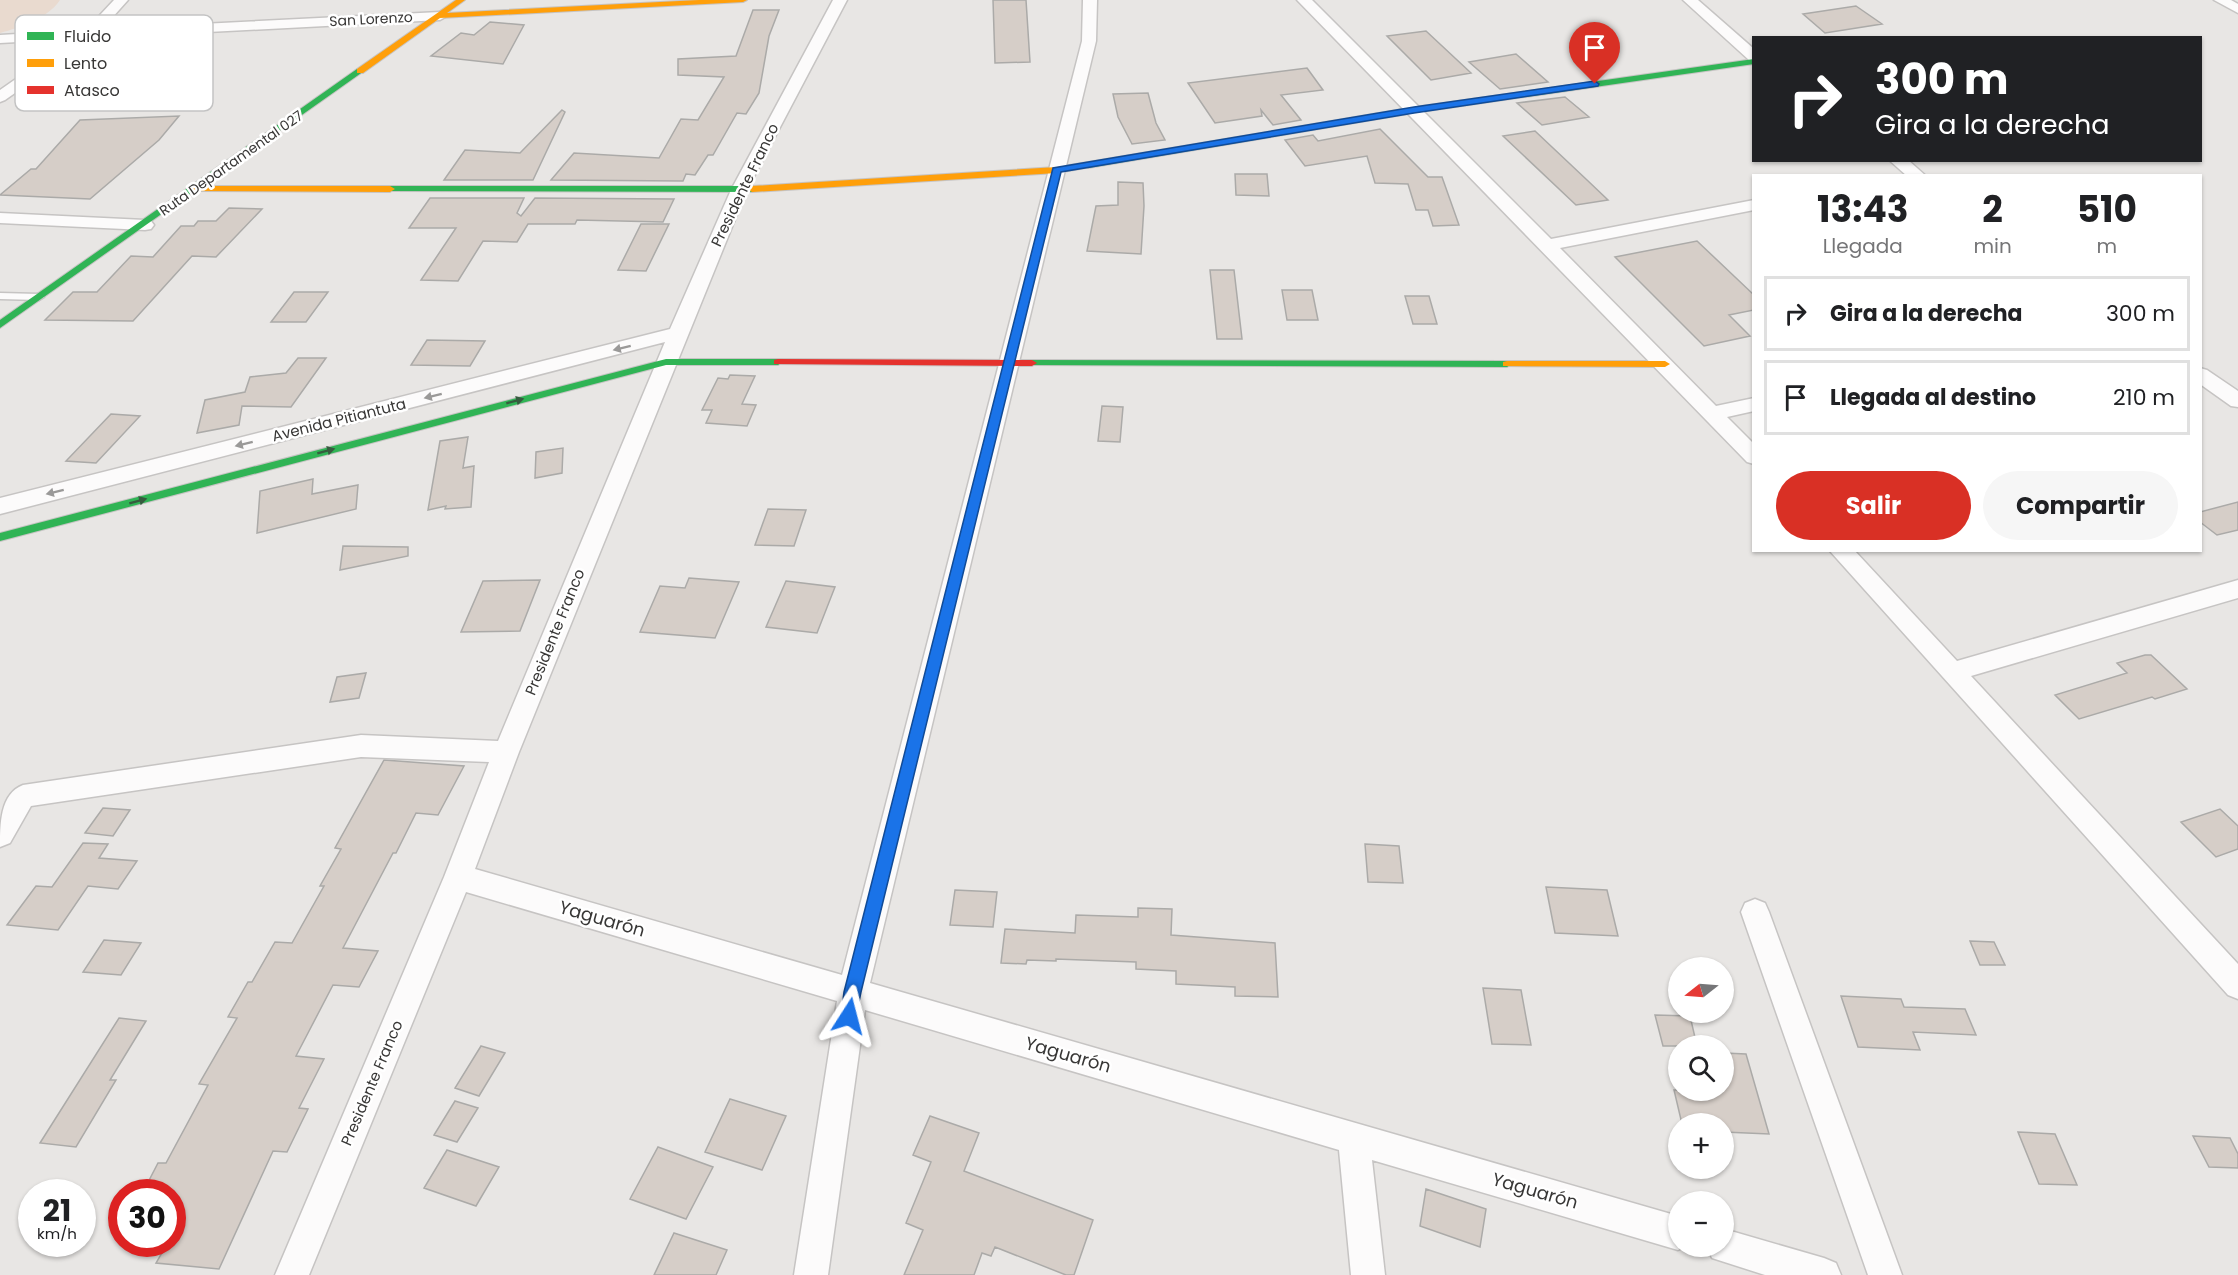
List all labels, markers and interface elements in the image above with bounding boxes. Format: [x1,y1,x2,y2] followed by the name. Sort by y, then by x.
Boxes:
[329,7,413,31] street label: San Lorenzo
[15,15,213,111] legend
[1569,22,1620,84] pin
[64,25,111,48] text: Fluido
[1578,31,1611,64] icon: arrive
[1875,50,2009,109] text: 300 m
[64,52,107,75] text: Lento
[1776,60,1854,138] icon: right
[64,79,120,102] text: Atasco
[155,105,307,220] street label: Ruta Departamental 027
[1875,106,2109,143] text: Gira a la derecha
[706,120,783,250] street label: Presidente Franco
[1817,184,1909,235] text: 13:43
[1982,184,2003,235] text: 2
[2077,184,2137,235] text: 510
[1823,232,1903,260] text: Llegada
[1973,232,2012,260] text: min
[2097,232,2117,260] text: m
[1779,297,1812,330] icon: right
[1830,298,2023,329] text: Gira a la derecha
[2106,298,2175,329] text: 300 m
[613,343,631,353] one-way arrow
[1779,381,1812,414] icon: arrive
[1830,382,2036,413] text: Llegada al destino
[2113,382,2175,413] text: 210 m
[424,392,442,401] one-way arrow
[270,393,408,446] street label: Avenida Pitiantuta
[506,396,524,406] one-way arrow
[235,440,253,450] one-way arrow
[318,446,336,455] one-way arrow
[1776,471,1971,540] button: Salir
[1983,471,2178,540] button: Compartir
[46,488,64,498] one-way arrow
[129,496,147,505] one-way arrow
[520,566,589,698] street label: Presidente Franco
[556,894,648,943] street label: Yaguarón
[1668,957,1734,1023] north arrow
[1668,957,1734,1257] map controls
[817,984,881,1048] position arrow
[336,1017,407,1149] street label: Presidente Franco
[1022,1030,1114,1079] street label: Yaguarón
[1668,1035,1734,1101] button: search
[1668,1113,1734,1179] button: +
[1489,1166,1581,1215] street label: Yaguarón
[108,1179,186,1257] speed limit sign: 30
[43,1189,71,1232] text: 21
[1668,1191,1734,1257] button: −
[37,1223,77,1244] text: km/h

